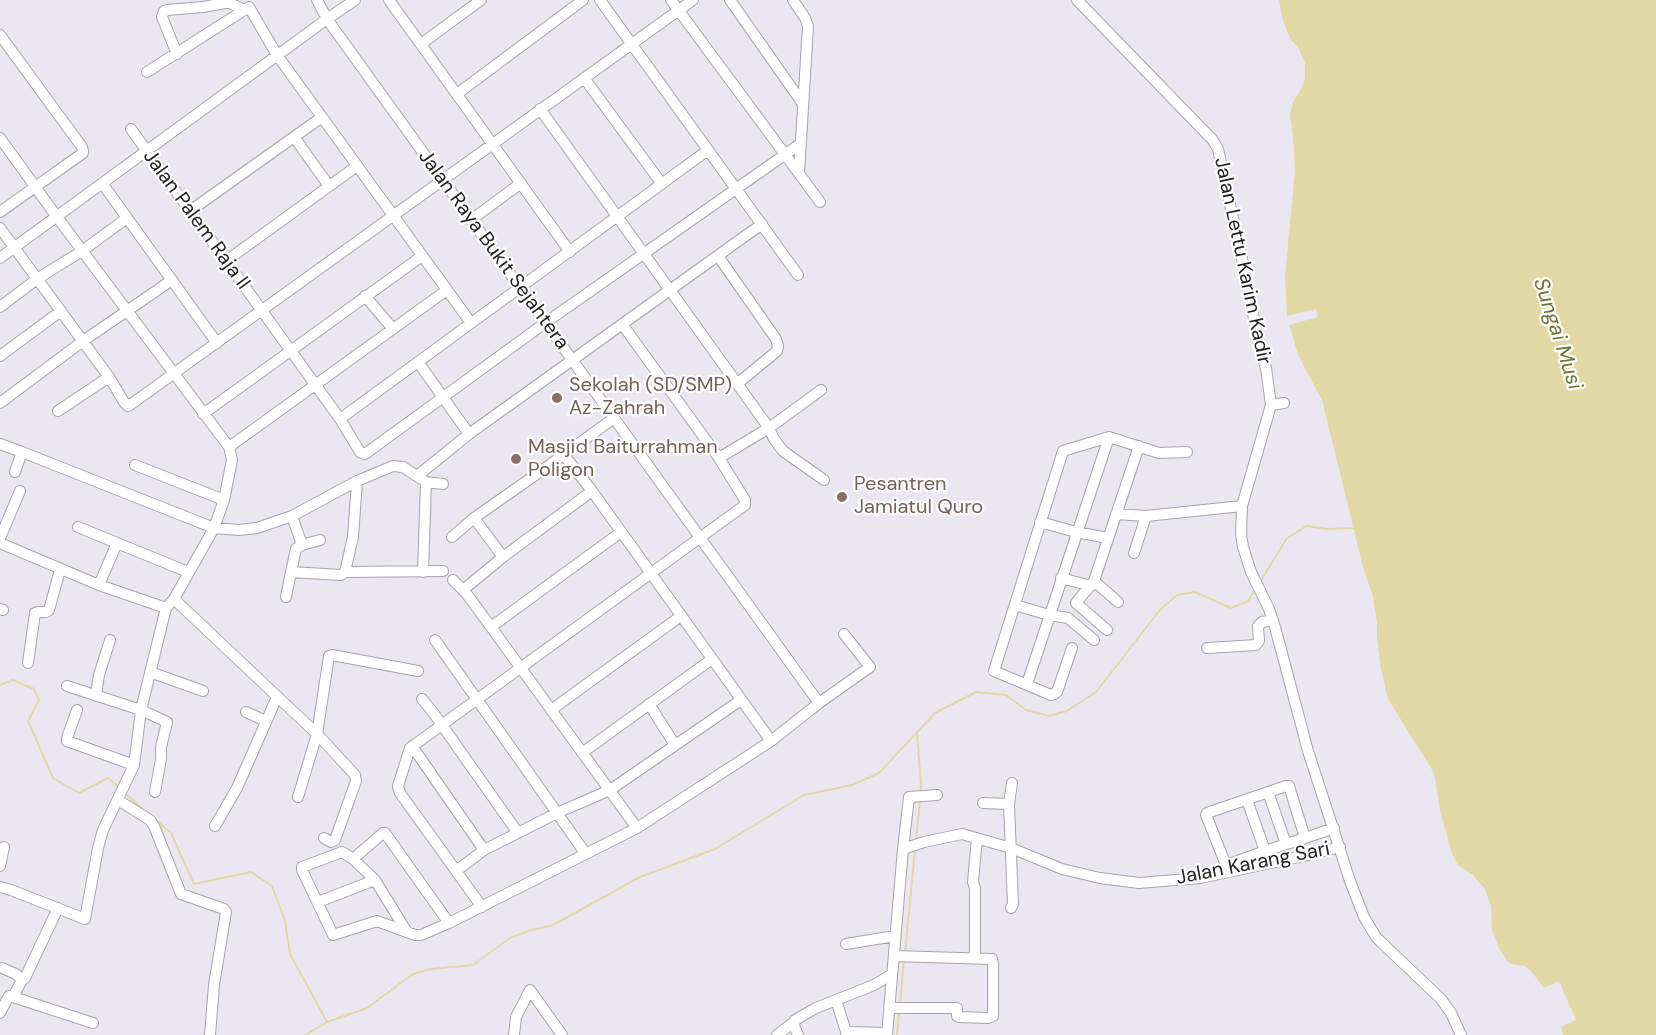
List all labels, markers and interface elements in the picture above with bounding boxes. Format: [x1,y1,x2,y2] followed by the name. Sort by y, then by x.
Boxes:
[137,145,255,295] street label: Jalan Palem Raja II
[412,146,574,354] street label: Jalan Raya Bukit Sejahtera
[1208,155,1276,367] street label: Jalan Lettu Karim Kadir
[1527,275,1587,393] water label: Sungai Musi
[569,374,732,421] place label: Sekolah (SD/SMP) Az-Zahrah
[550,391,564,405] marker: Sekolah (SD/SMP) Az-Zahrah
[528,436,718,483] place label: Masjid Baiturrahman Poligon
[509,452,523,466] marker: Masjid Baiturrahman Poligon
[854,473,983,520] place label: Pesantren Jamiatul Quro
[835,490,849,504] marker: Pesantren Jamiatul Quro
[1174,837,1332,891] street label: Jalan Karang Sari

